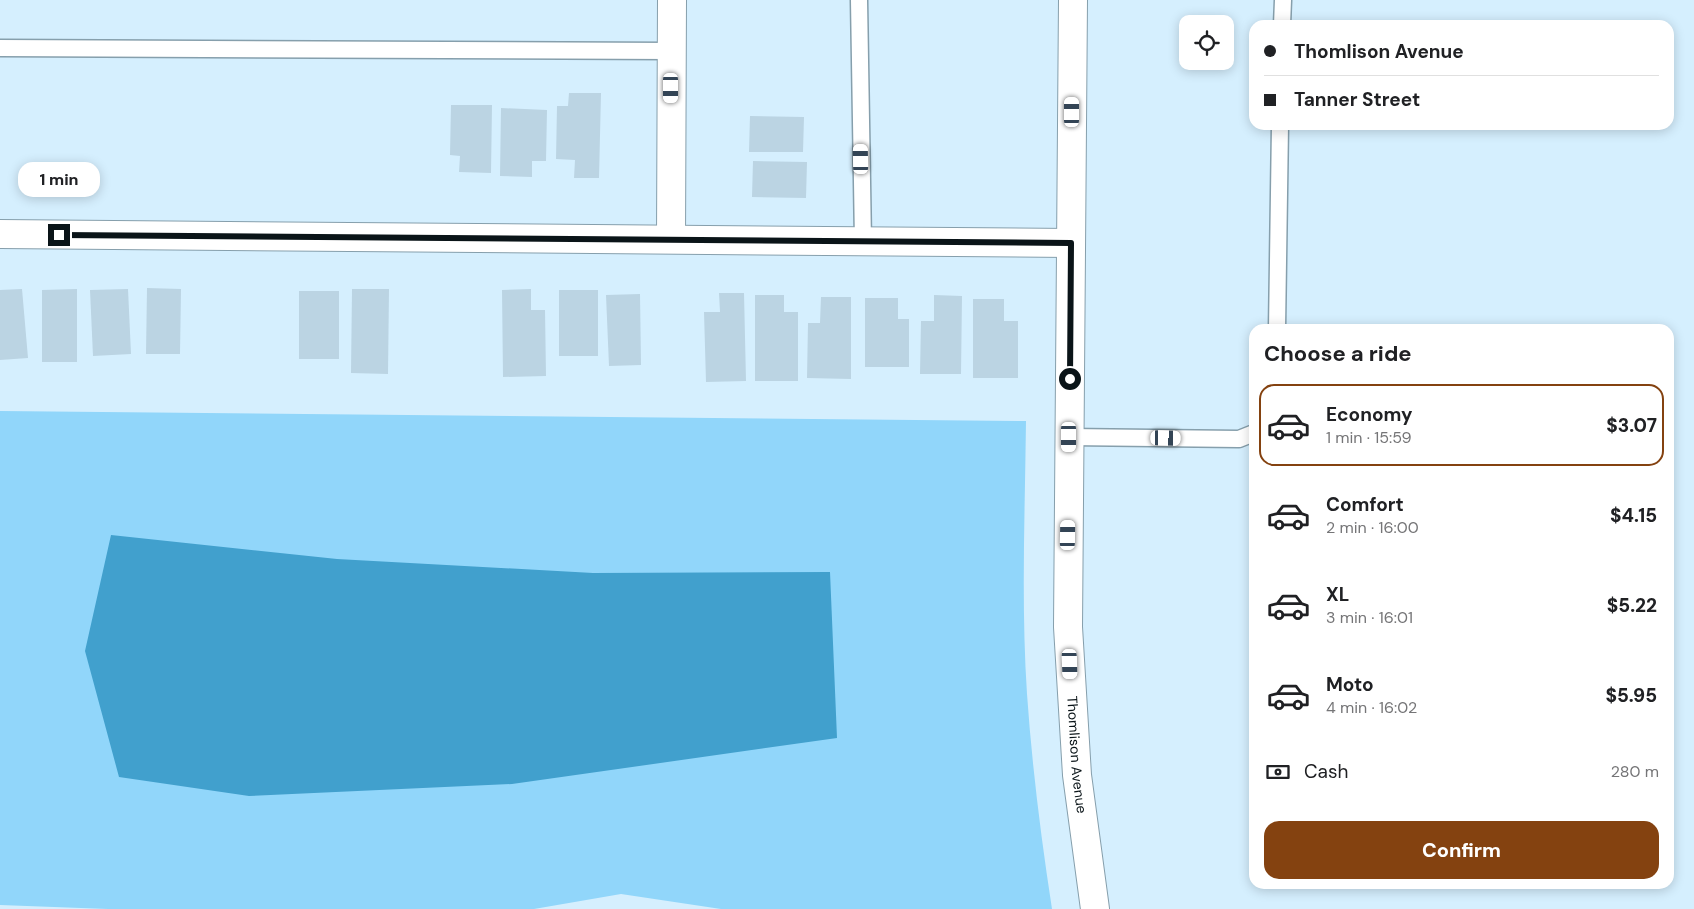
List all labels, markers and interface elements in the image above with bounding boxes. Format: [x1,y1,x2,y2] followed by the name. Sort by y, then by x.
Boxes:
[1179,15,1234,70] map controls
[1179,15,1234,70] button: locate
[1294,39,1464,64] text: Thomlison Avenue
[663,73,678,103] car
[1294,87,1420,112] text: Tanner Street
[1064,97,1079,127] car
[853,144,868,174] car
[18,162,100,198] callout: 1 min
[39,169,79,190] text: 1 min
[48,224,70,246] route end
[1264,339,1412,368] text: Choose a ride
[1059,368,1081,390] route start
[1326,402,1413,427] text: Economy
[1266,403,1311,448] icon: car
[1606,413,1657,438] text: $3.07
[1061,422,1076,452] car
[1326,427,1412,448] text: 1 min · 15:59
[1150,430,1181,446] car
[1326,492,1404,517] text: Comfort
[1266,493,1311,538] icon: car
[1610,503,1657,528] text: $4.15
[1326,517,1419,538] text: 2 min · 16:00
[1060,520,1075,550] car
[1326,582,1349,607] text: XL
[1266,583,1311,628] icon: car
[1607,593,1657,618] text: $5.22
[1326,607,1413,628] text: 3 min · 16:01
[1061,649,1078,679] car
[1326,672,1374,697] text: Moto
[1266,673,1311,718] icon: car
[1605,683,1657,708] text: $5.95
[1063,695,1091,815] street label: Thomlison Avenue
[1326,697,1417,718] text: 4 min · 16:02
[1264,758,1292,786] icon: cash
[1304,759,1348,784] text: Cash
[1611,761,1659,782] text: 280 m
[1264,821,1659,879] button: Confirm

